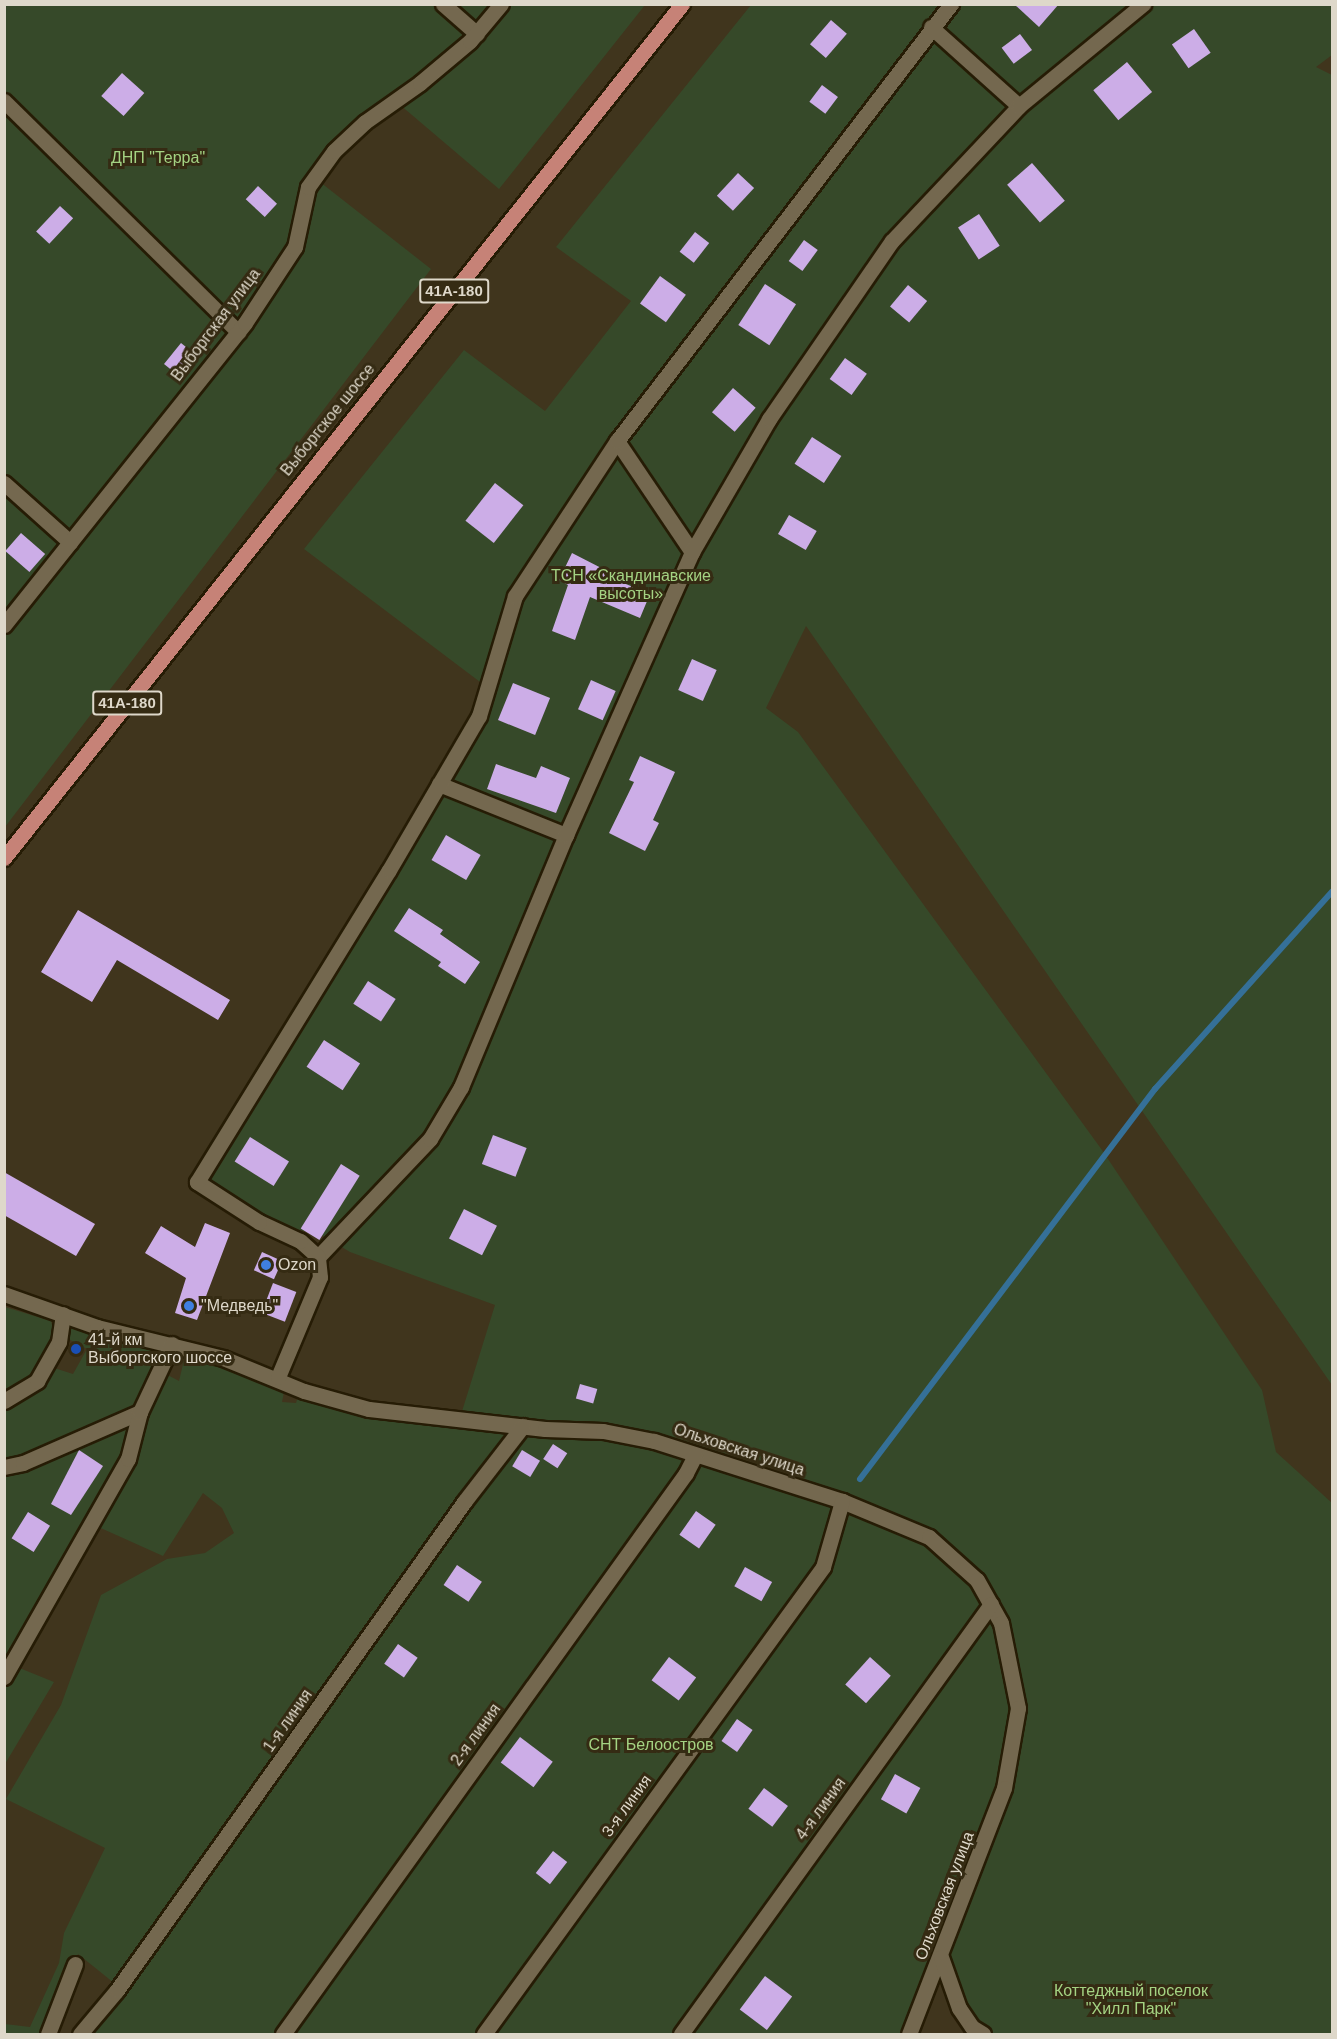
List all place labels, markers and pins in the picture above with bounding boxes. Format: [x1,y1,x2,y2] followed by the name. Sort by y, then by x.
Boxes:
[278,1255,316,1275] place label: Ozon
[259,1258,273,1272] marker: Ozon
[201,1296,278,1316] place label: "Медведь"
[182,1299,196,1313] marker: "Медведь"
[88,1330,232,1368] place label: 41-й км Выборгского шоссе
[69,1342,83,1356] marker: 41-й км Выборгского шоссе

